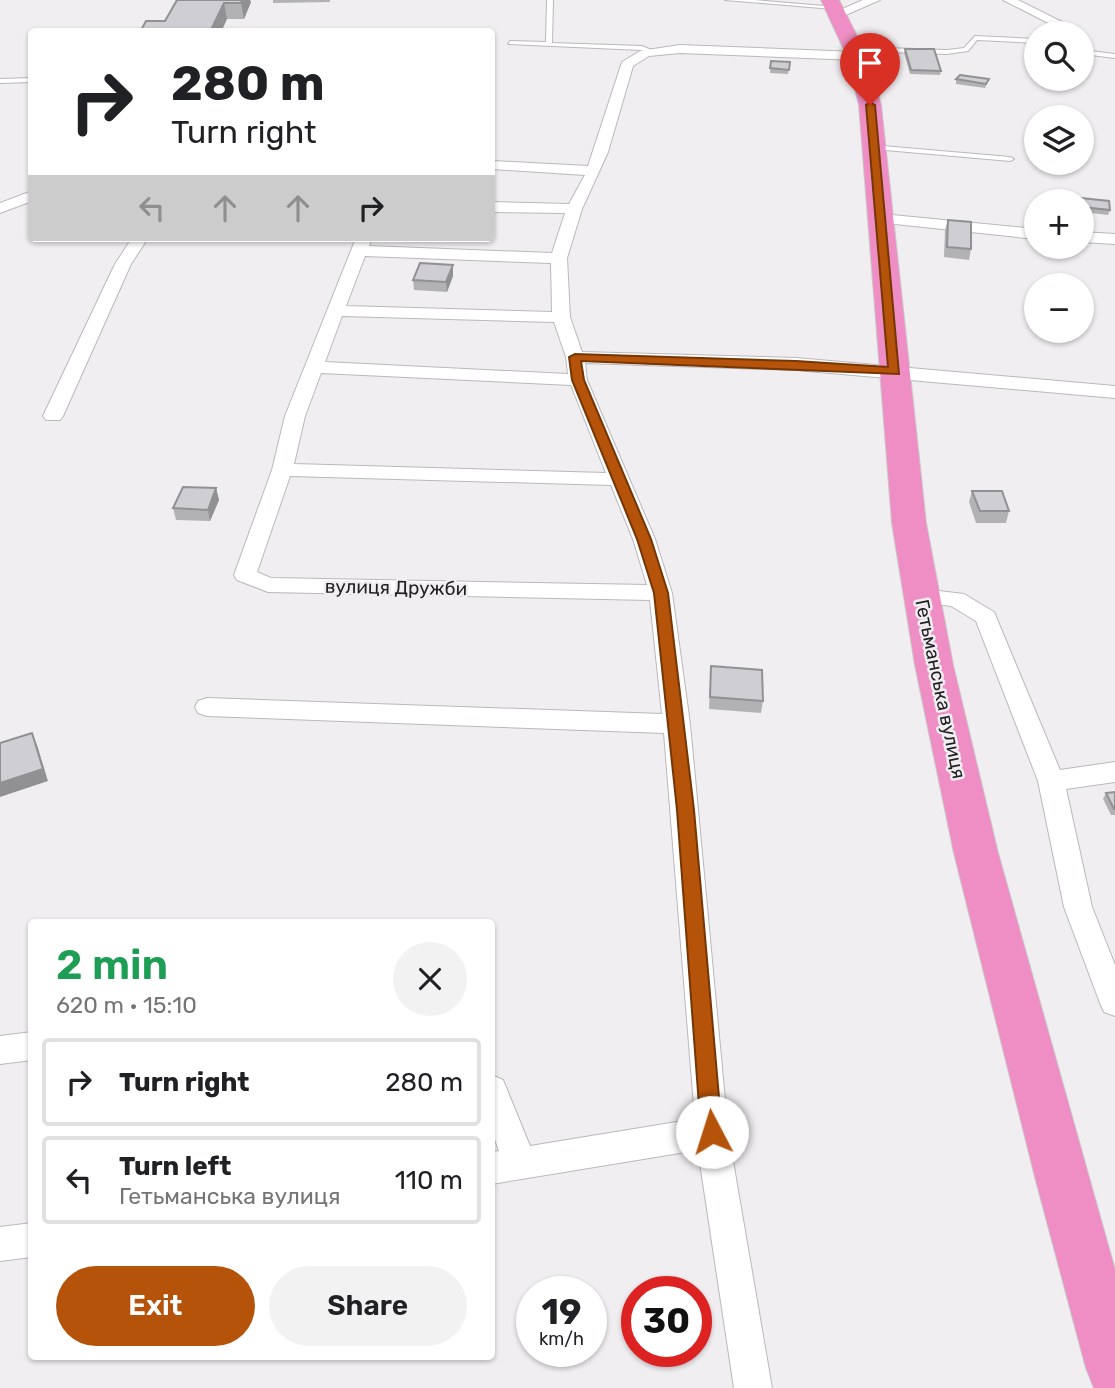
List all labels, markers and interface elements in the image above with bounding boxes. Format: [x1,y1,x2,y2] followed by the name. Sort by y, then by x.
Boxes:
[1024,21,1094,343] map controls
[1024,21,1094,91] button: search
[840,33,900,105] pin
[851,44,889,82] icon: arrive
[171,54,325,112] text: 280 m
[56,56,147,147] icon: right
[1024,105,1094,175] button: layers
[171,113,316,151] text: Turn right
[133,189,171,227] icon: left
[206,189,244,227] icon: ahead
[279,189,317,227] icon: ahead
[352,189,390,227] icon: right
[1024,189,1094,259] button: +
[1024,273,1094,343] button: −
[325,575,467,600] street label: вулиця Дружби
[910,597,971,781] street label: Гетьманська вулиця
[56,940,168,990] text: 2 min
[393,942,467,1016] button: close
[56,991,197,1019] text: 620 m · 15:10
[60,1063,98,1101] icon: right
[119,1067,249,1098] text: Turn right
[385,1067,463,1098] text: 280 m
[675,1095,749,1169] position arrow
[119,1151,231,1182] text: Turn left
[60,1161,98,1199] icon: left
[395,1165,463,1196] text: 110 m
[119,1182,341,1210] text: Гетьманська вулиця
[56,1266,255,1346] button: Exit
[269,1266,467,1346] button: Share
[621,1276,712,1367] speed limit sign: 30
[542,1291,581,1333] text: 19
[539,1328,584,1350] text: km/h

